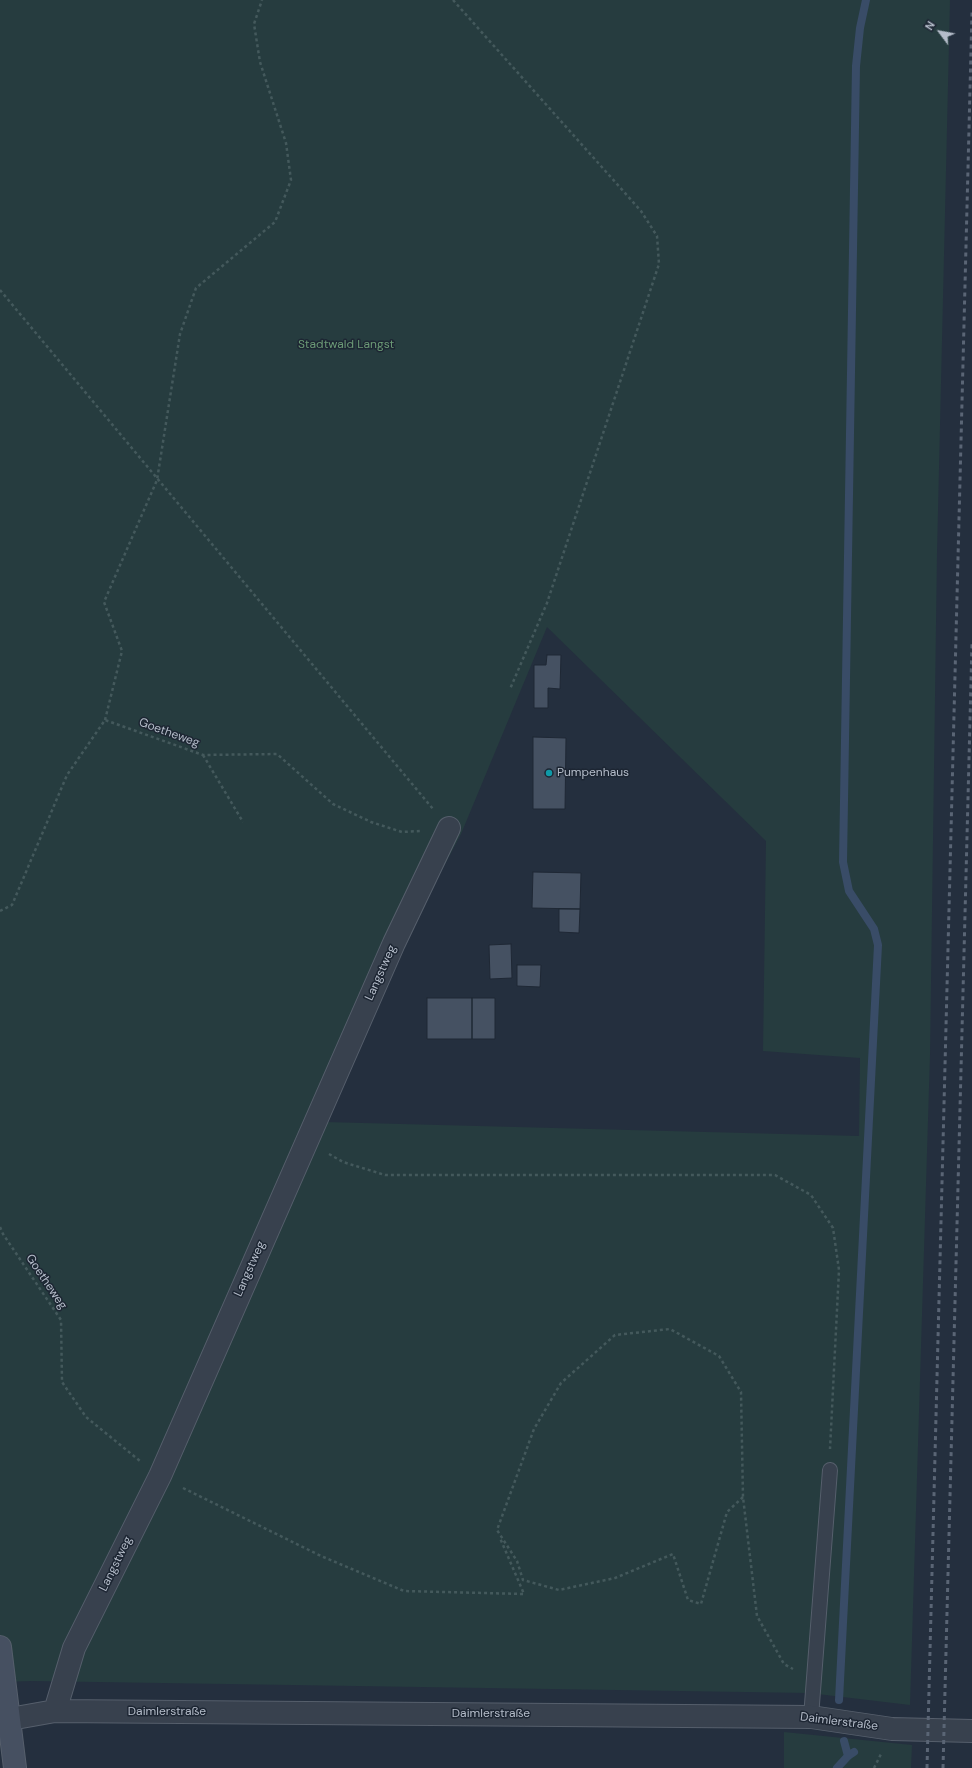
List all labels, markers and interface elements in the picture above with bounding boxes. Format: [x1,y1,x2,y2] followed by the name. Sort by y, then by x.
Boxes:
[920,12,960,52] north arrow
[922,19,938,33] text: N
[298,338,394,352] park label: Stadtwald Langst
[137,715,201,751] street label: Goetheweg
[557,766,629,780] place label: Pumpenhaus
[544,768,554,778] marker: Pumpenhaus
[362,943,400,1003] street label: Langstweg
[231,1239,269,1299] street label: Langstweg
[22,1252,70,1312] street label: Goetheweg
[97,1534,135,1594] street label: Langstweg
[128,1705,206,1719] street label: Daimlerstraße
[452,1707,530,1721] street label: Daimlerstraße
[799,1710,879,1734] street label: Daimlerstraße

